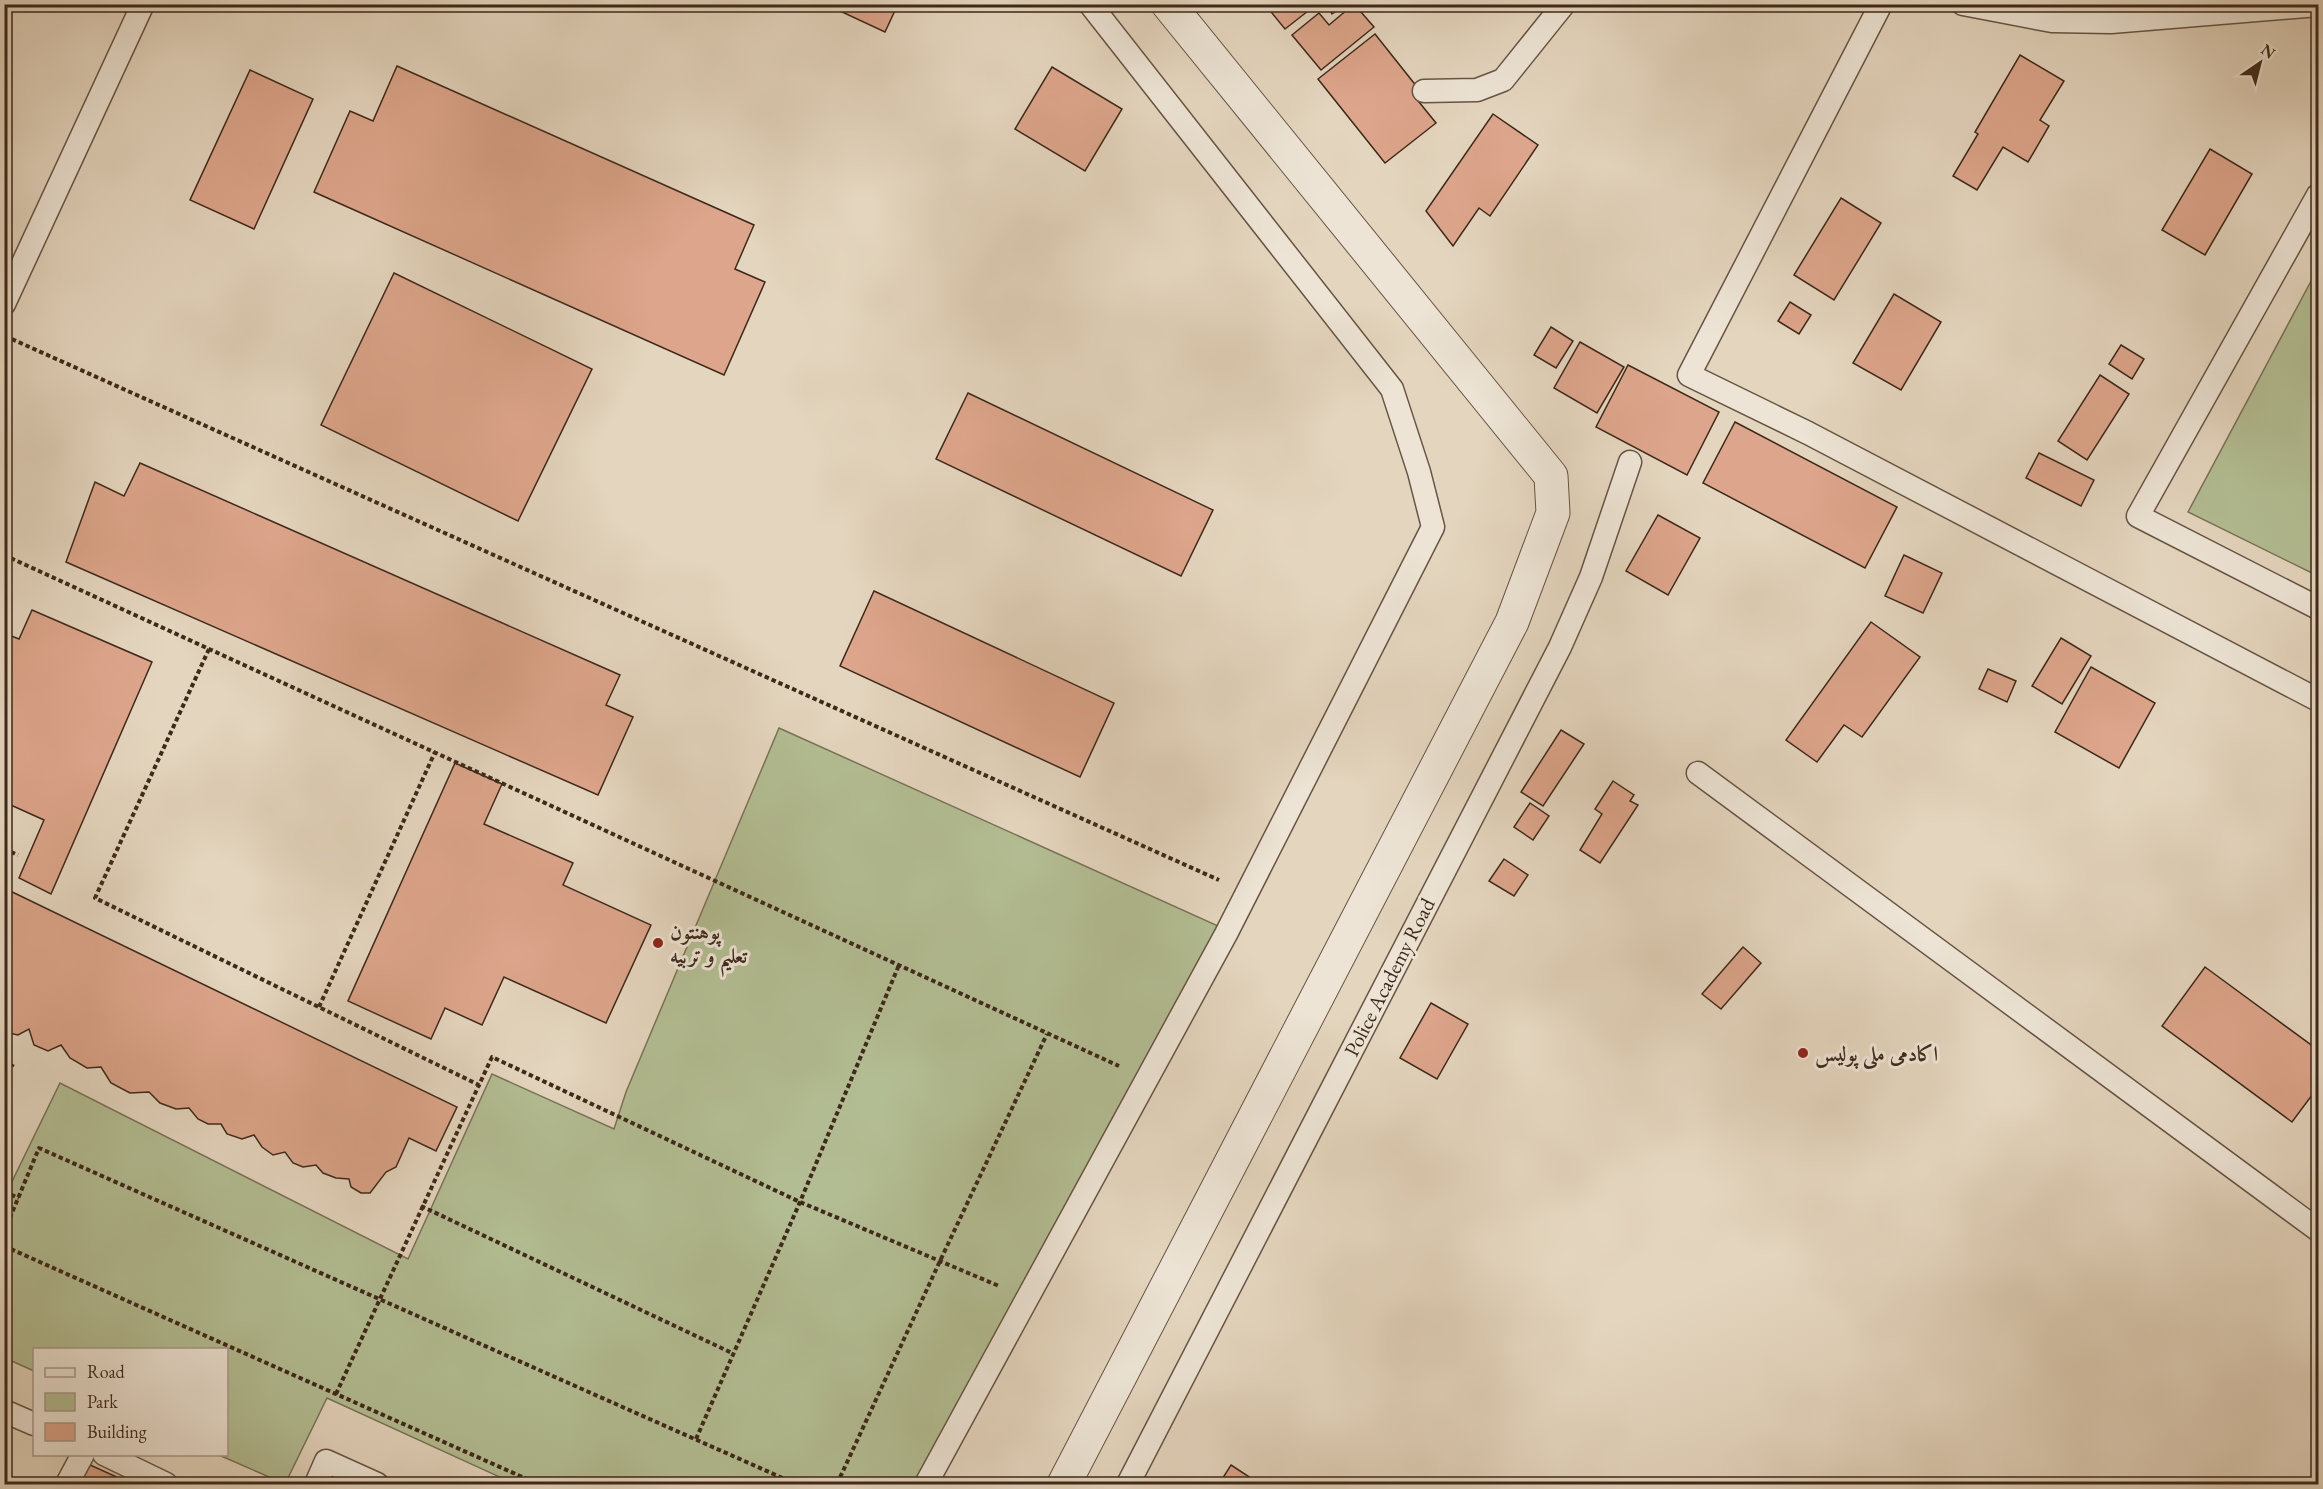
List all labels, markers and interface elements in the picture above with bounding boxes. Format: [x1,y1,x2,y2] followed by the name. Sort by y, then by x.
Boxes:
[2230,33,2290,93] north arrow
[2257,39,2280,63] text: N
[1337,893,1441,1061] street label: Police Academy Road
[670,918,748,977] place label: پوهنتون تعلیم و تربیه
[651,936,665,950] marker: پوهنتون تعلیم و تربیه
[1815,1040,1938,1070] place label: اکادمی ملی پولیس
[1796,1046,1810,1060] marker: اکادمی ملی پولیس
[33,1348,228,1456] legend
[87,1360,126,1383] text: Road
[87,1390,118,1413] text: Park
[87,1420,147,1443] text: Building

